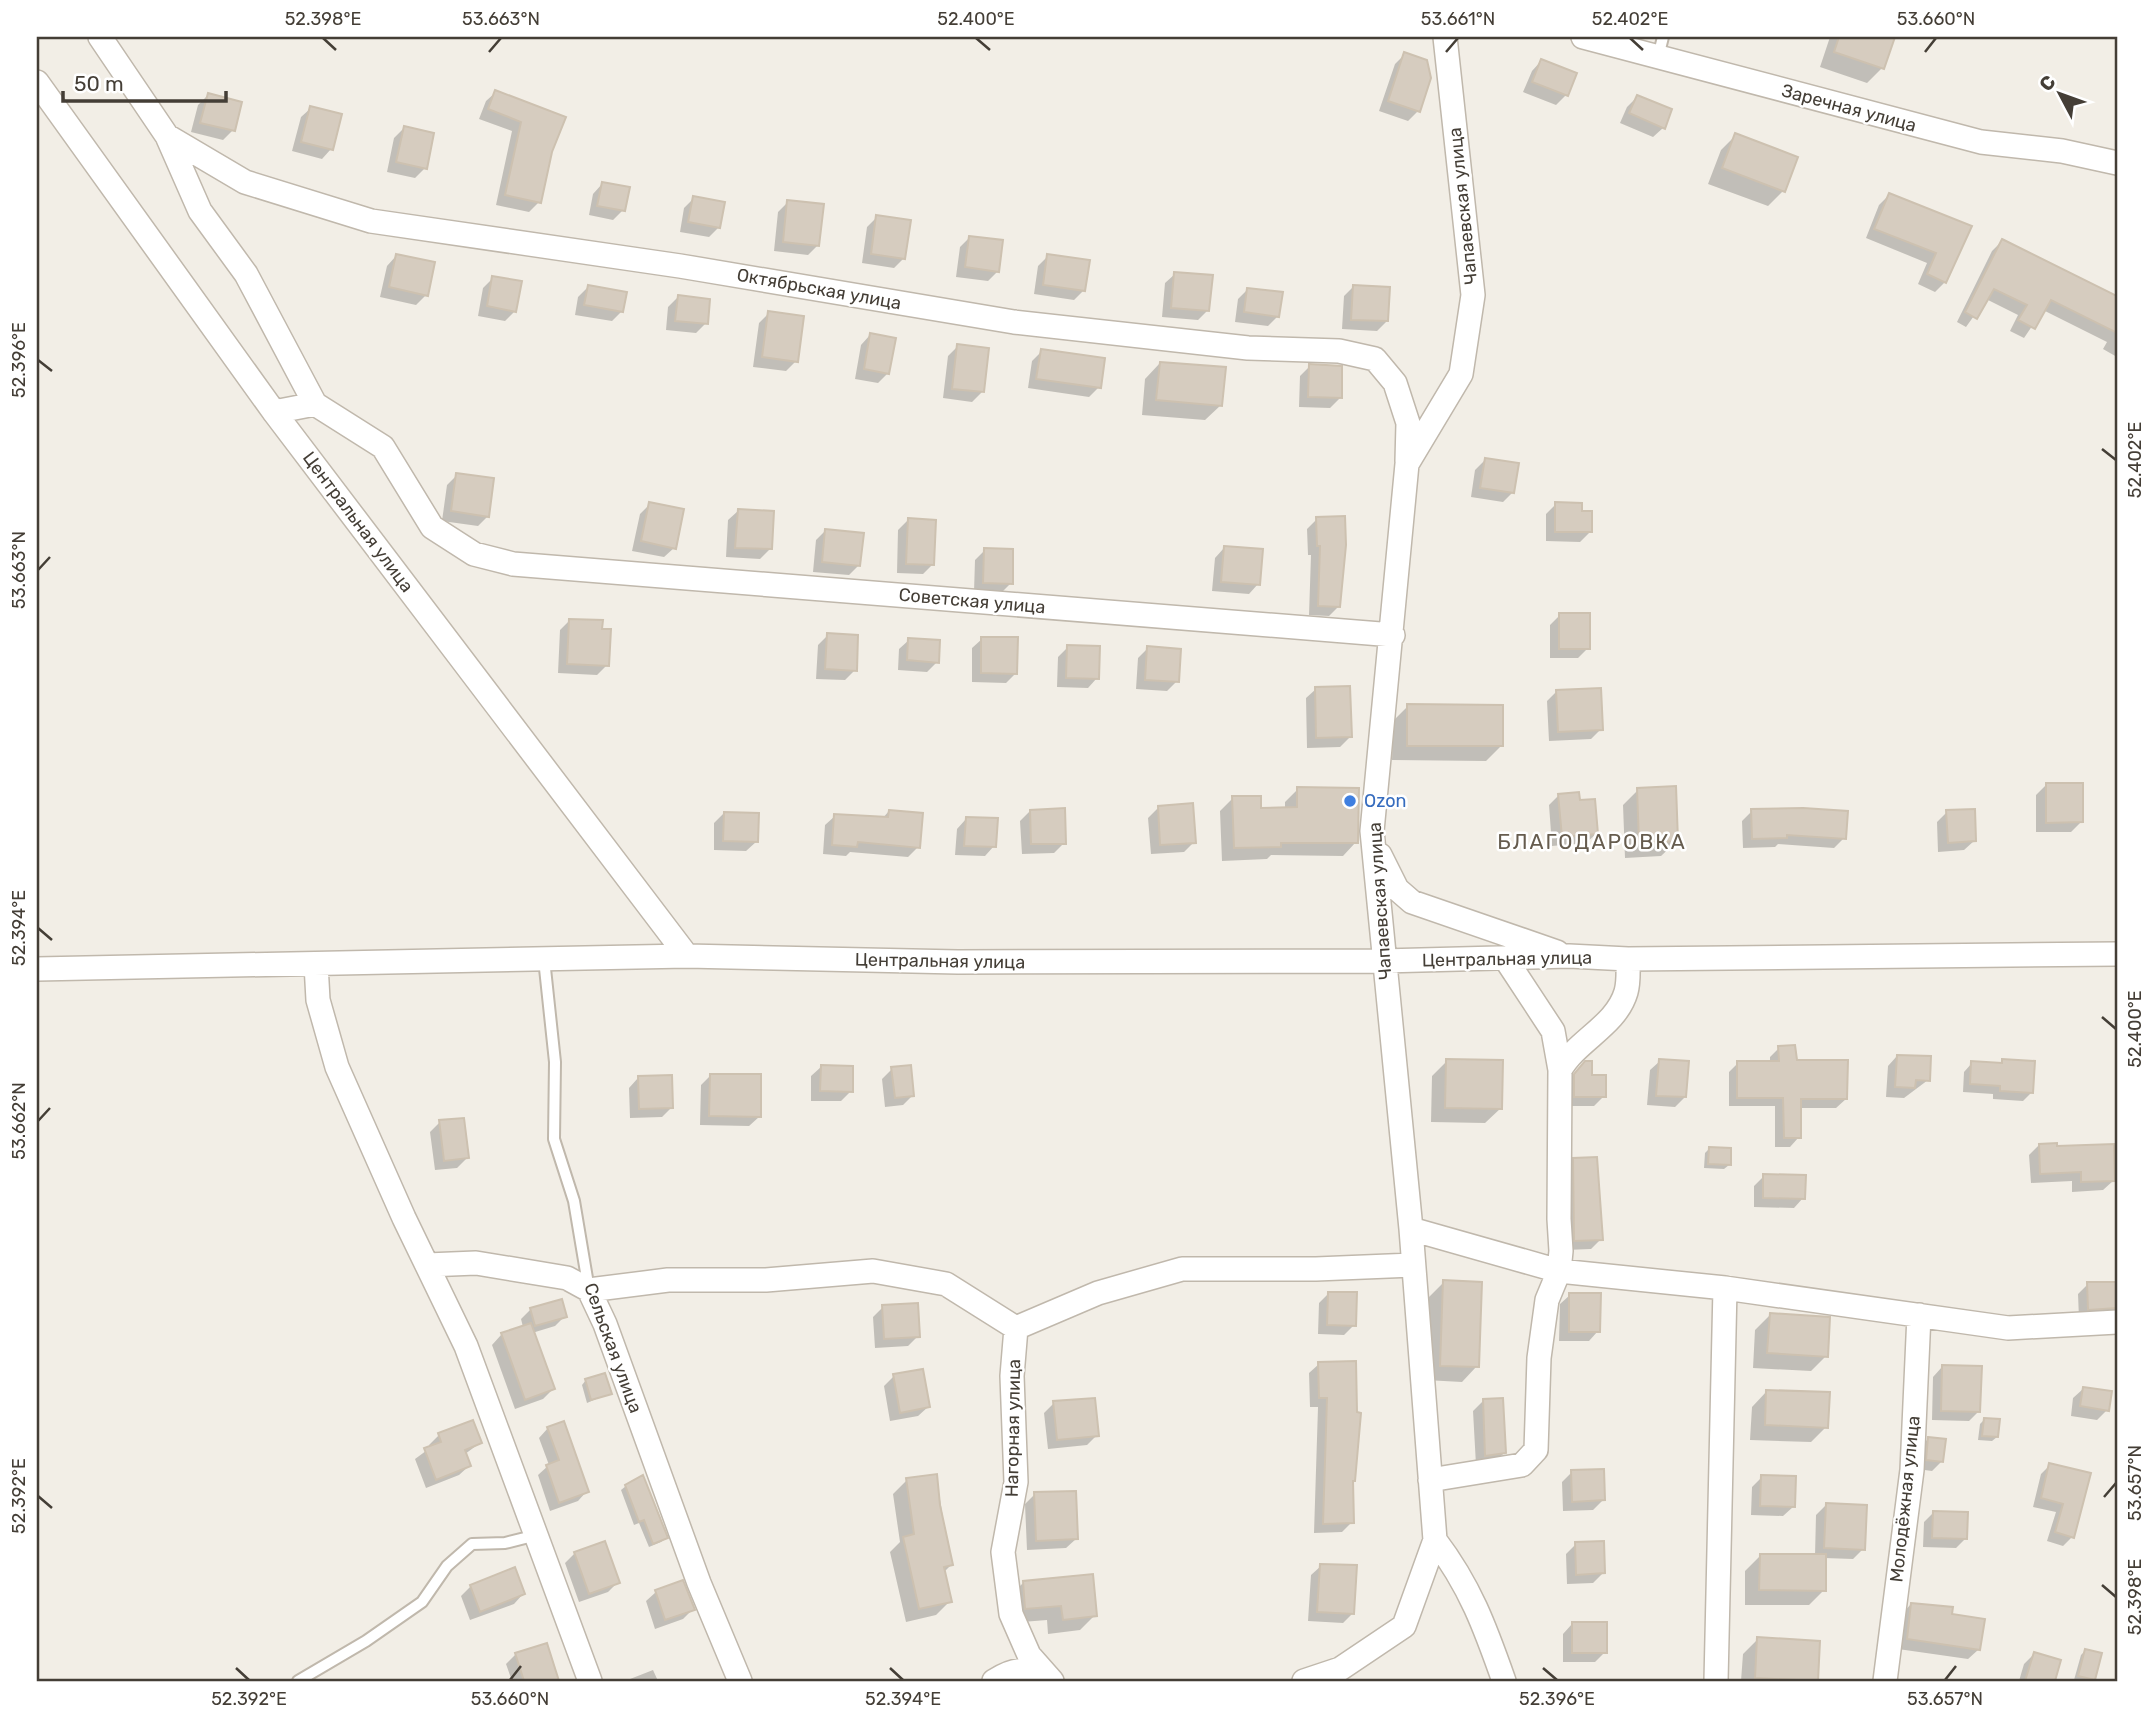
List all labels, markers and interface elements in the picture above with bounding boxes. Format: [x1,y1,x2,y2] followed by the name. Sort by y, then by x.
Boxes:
[285,8,361,30] text: 52.398°E
[462,8,540,30] text: 53.663°N
[937,8,1015,30] text: 52.400°E
[1421,8,1495,30] text: 53.661°N
[1592,8,1668,30] text: 52.402°E
[1897,8,1975,30] text: 53.660°N
[63,60,226,104] scale bar
[2024,60,2094,130] north arrow
[74,71,124,96] text: 50 m
[2034,71,2061,96] text: С
[1779,79,1919,137] street label: Заречная улица
[1444,126,1482,286] street label: Чапаевская улица
[735,264,903,314] street label: Октябрьская улица
[8,322,30,398] text: 52.396°E
[2124,422,2146,498] text: 52.402°E
[298,447,418,597] street label: Центральная улица
[8,531,30,609] text: 53.663°N
[898,584,1046,618] street label: Советская улица
[1364,790,1406,812] place label: Ozon
[1342,793,1358,809] marker: Ozon
[1364,821,1396,981] street label: Чапаевская улица
[1497,829,1687,854] district label: БЛАГОДАРОВКА
[8,890,30,966] text: 52.394°E
[1422,947,1592,971] street label: Центральная улица
[855,949,1025,973] street label: Центральная улица
[2124,990,2146,1068] text: 52.400°E
[8,1082,30,1160] text: 53.662°N
[579,1280,647,1416] street label: Сельская улица
[1001,1359,1025,1497] street label: Нагорная улица
[1885,1415,1925,1583] street label: Молодёжная улица
[2124,1445,2146,1521] text: 53.657°N
[8,1458,30,1534] text: 52.392°E
[2124,1559,2146,1635] text: 52.398°E
[211,1688,287,1710] text: 52.392°E
[471,1688,549,1710] text: 53.660°N
[865,1688,941,1710] text: 52.394°E
[1519,1688,1595,1710] text: 52.396°E
[1907,1688,1983,1710] text: 53.657°N

